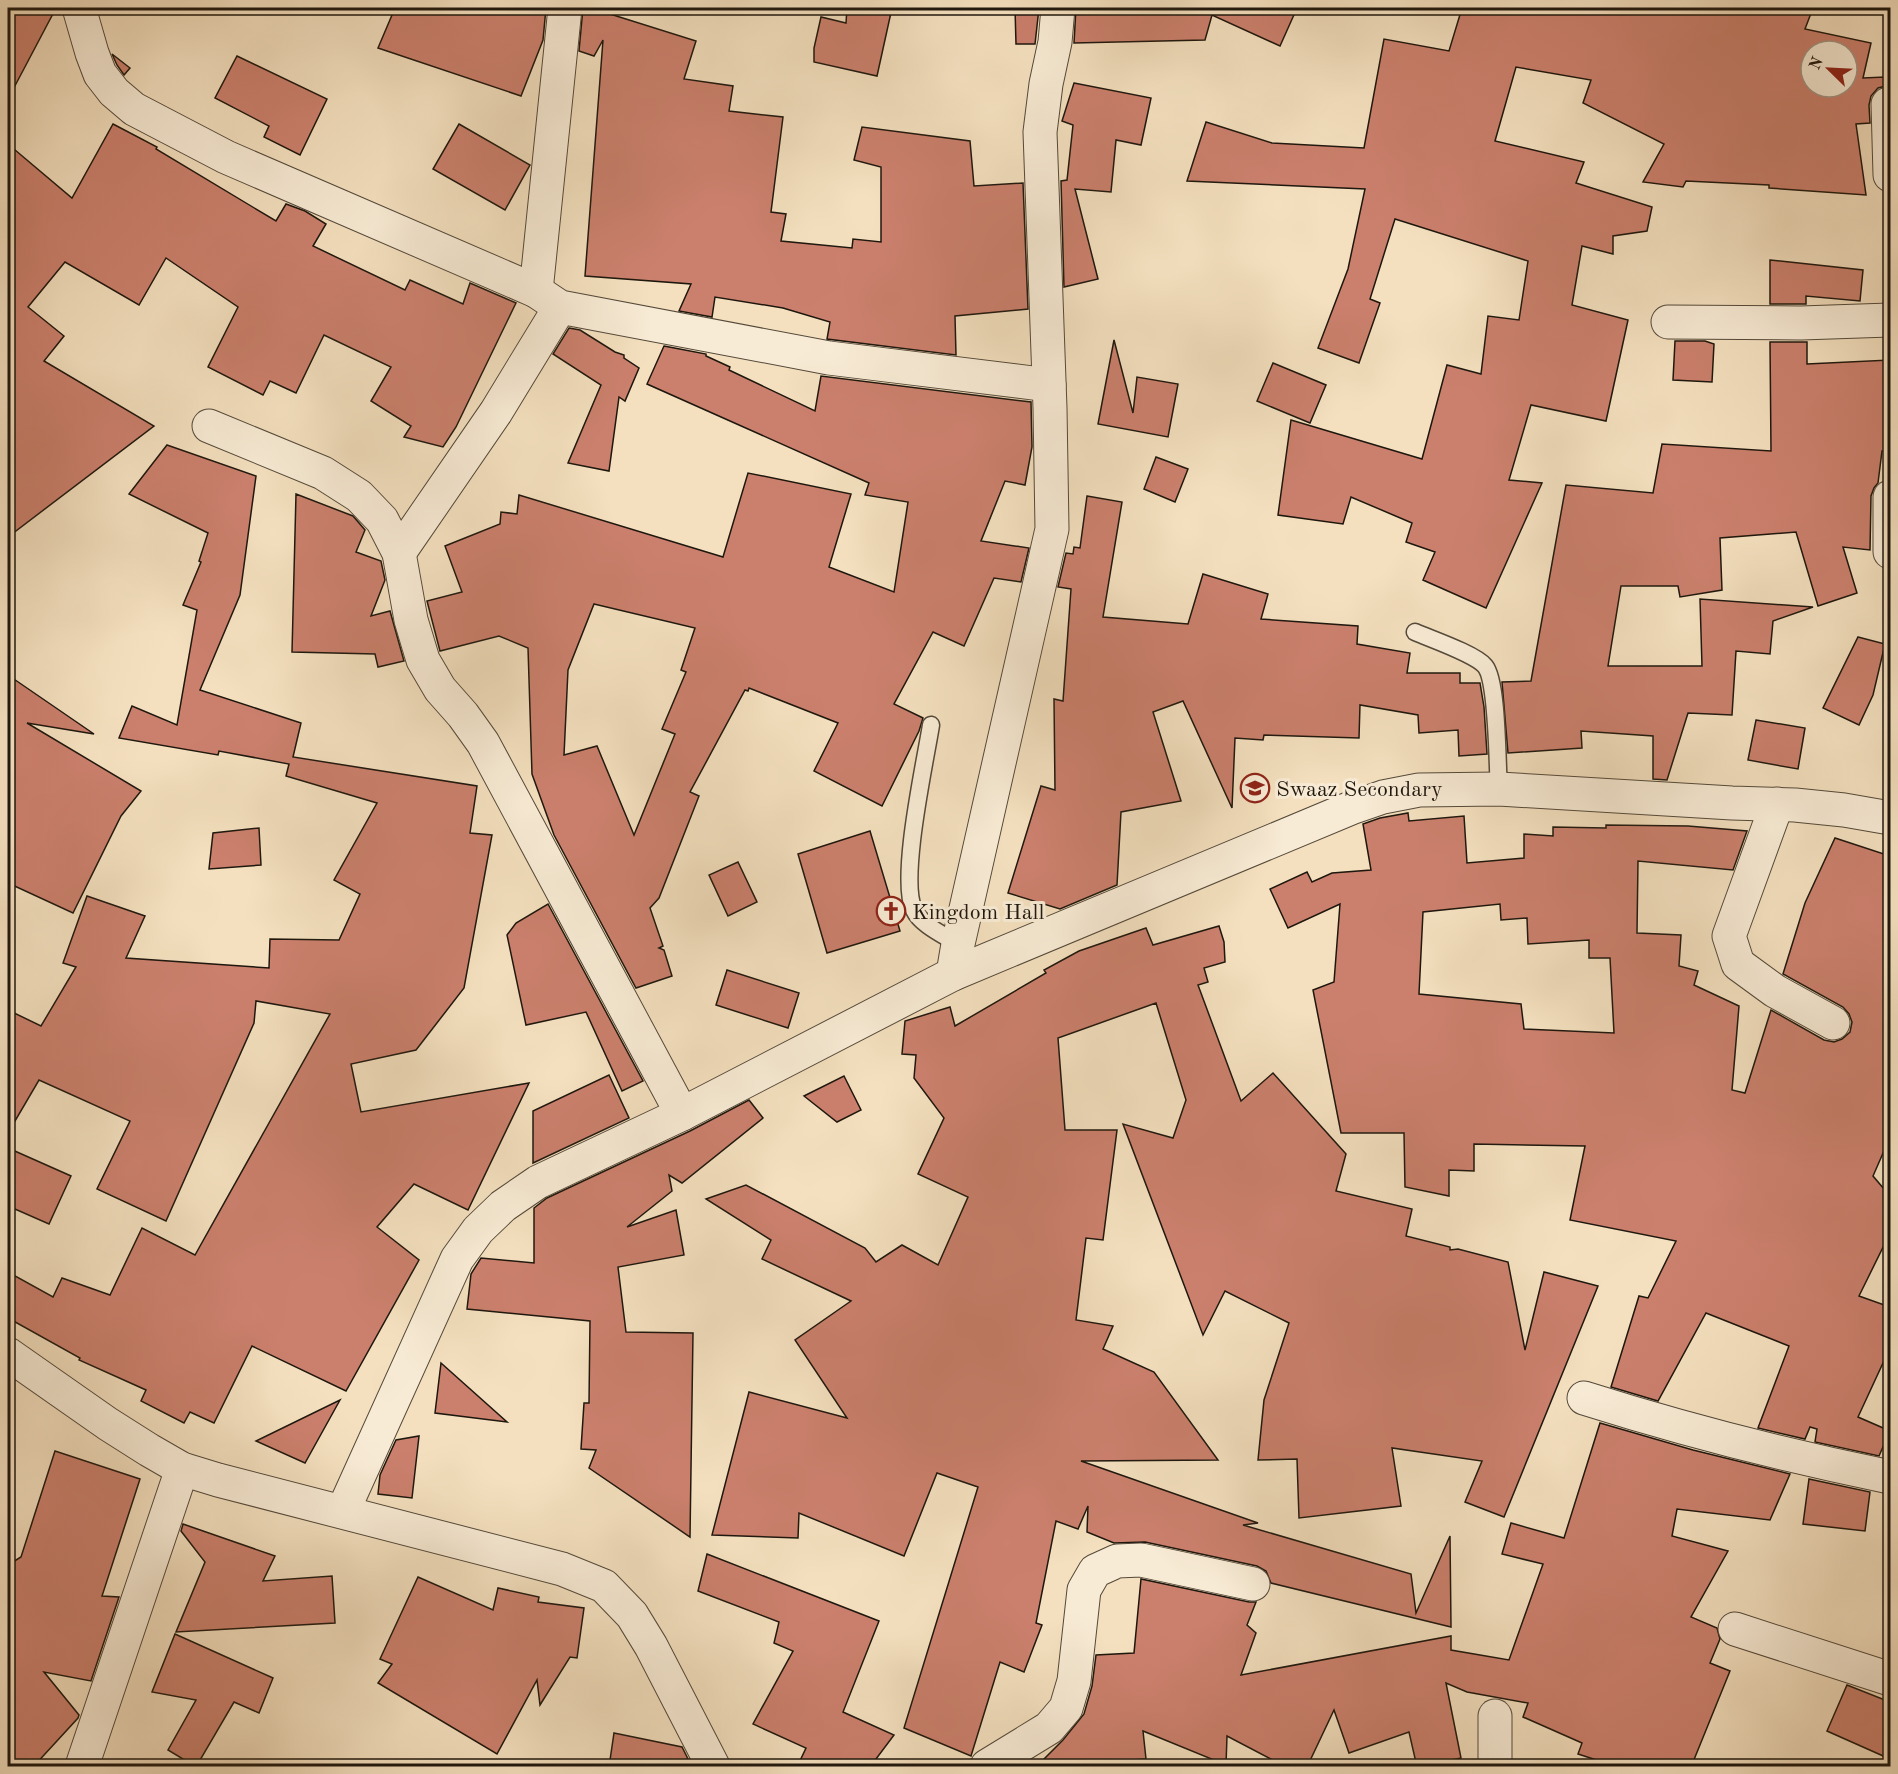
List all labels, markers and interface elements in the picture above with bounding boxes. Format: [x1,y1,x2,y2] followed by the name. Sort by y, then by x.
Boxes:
[1799,39,1859,99] north arrow
[1807,54,1827,73] text: N
[1239,772,1271,804] school or university icon: Swaaz Secondary
[1276,779,1443,801] place label: Swaaz Secondary
[875,895,907,927] church icon: Kingdom Hall
[912,902,1045,924] place label: Kingdom Hall

